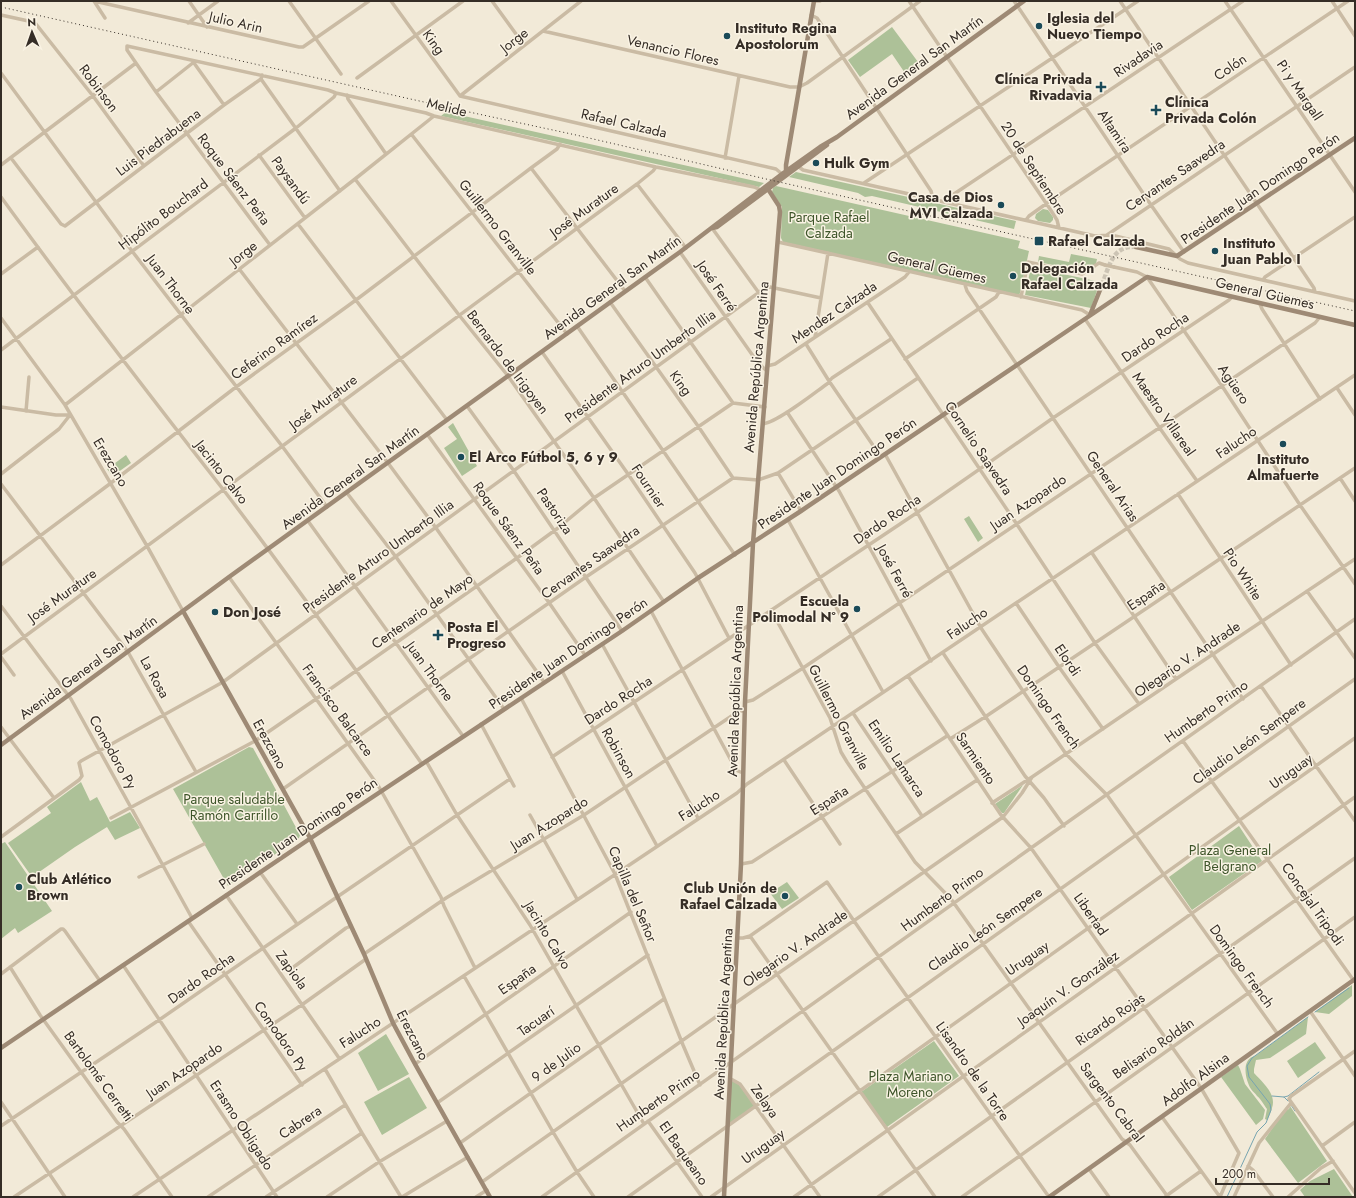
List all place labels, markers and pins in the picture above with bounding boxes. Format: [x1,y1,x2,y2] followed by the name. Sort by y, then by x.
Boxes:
[1047,8,1142,44] place label: Iglesia del Nuevo Tiempo
[734,18,837,54] place label: Instituto Regina Apostolorum
[1034,21,1044,31] marker: Iglesia del Nuevo Tiempo
[722,31,732,41] marker: Instituto Regina Apostolorum
[995,69,1092,105] place label: Clínica Privada Rivadavia
[1095,81,1107,93] marker: Clínica Privada Rivadavia
[1165,92,1257,128] place label: Clínica Privada Colón
[1150,104,1162,116] marker: Clínica Privada Colón
[824,153,890,173] place label: Hulk Gym
[811,158,821,168] marker: Hulk Gym
[908,187,994,223] place label: Casa de Dios MVI Calzada
[996,200,1006,210] marker: Casa de Dios MVI Calzada
[1048,231,1145,251] place label: Rafael Calzada
[1220,233,1301,269] place label: Instituto Juan Pablo I
[1033,235,1045,247] marker: Rafael Calzada
[1210,246,1220,256] marker: Instituto Juan Pablo I
[1021,258,1118,294] place label: Delegación Rafael Calzada
[1008,271,1018,281] marker: Delegación Rafael Calzada
[1278,439,1288,449] marker: Instituto Almafuerte
[469,447,618,467] place label: El Arco Fútbol 5, 6 y 9
[1246,449,1319,485] place label: Instituto Almafuerte
[456,452,466,462] marker: El Arco Fútbol 5, 6 y 9
[752,591,849,627] place label: Escuela Polimodal Nº 9
[223,602,281,622] place label: Don José
[852,604,862,614] marker: Escuela Polimodal Nº 9
[210,607,220,617] marker: Don José
[447,617,506,653] place label: Posta El Progreso
[432,629,444,641] marker: Posta El Progreso
[27,869,112,905] place label: Club Atlético Brown
[680,878,777,914] place label: Club Unión de Rafael Calzada
[14,882,24,892] marker: Club Atlético Brown
[780,891,790,901] marker: Club Unión de Rafael Calzada

